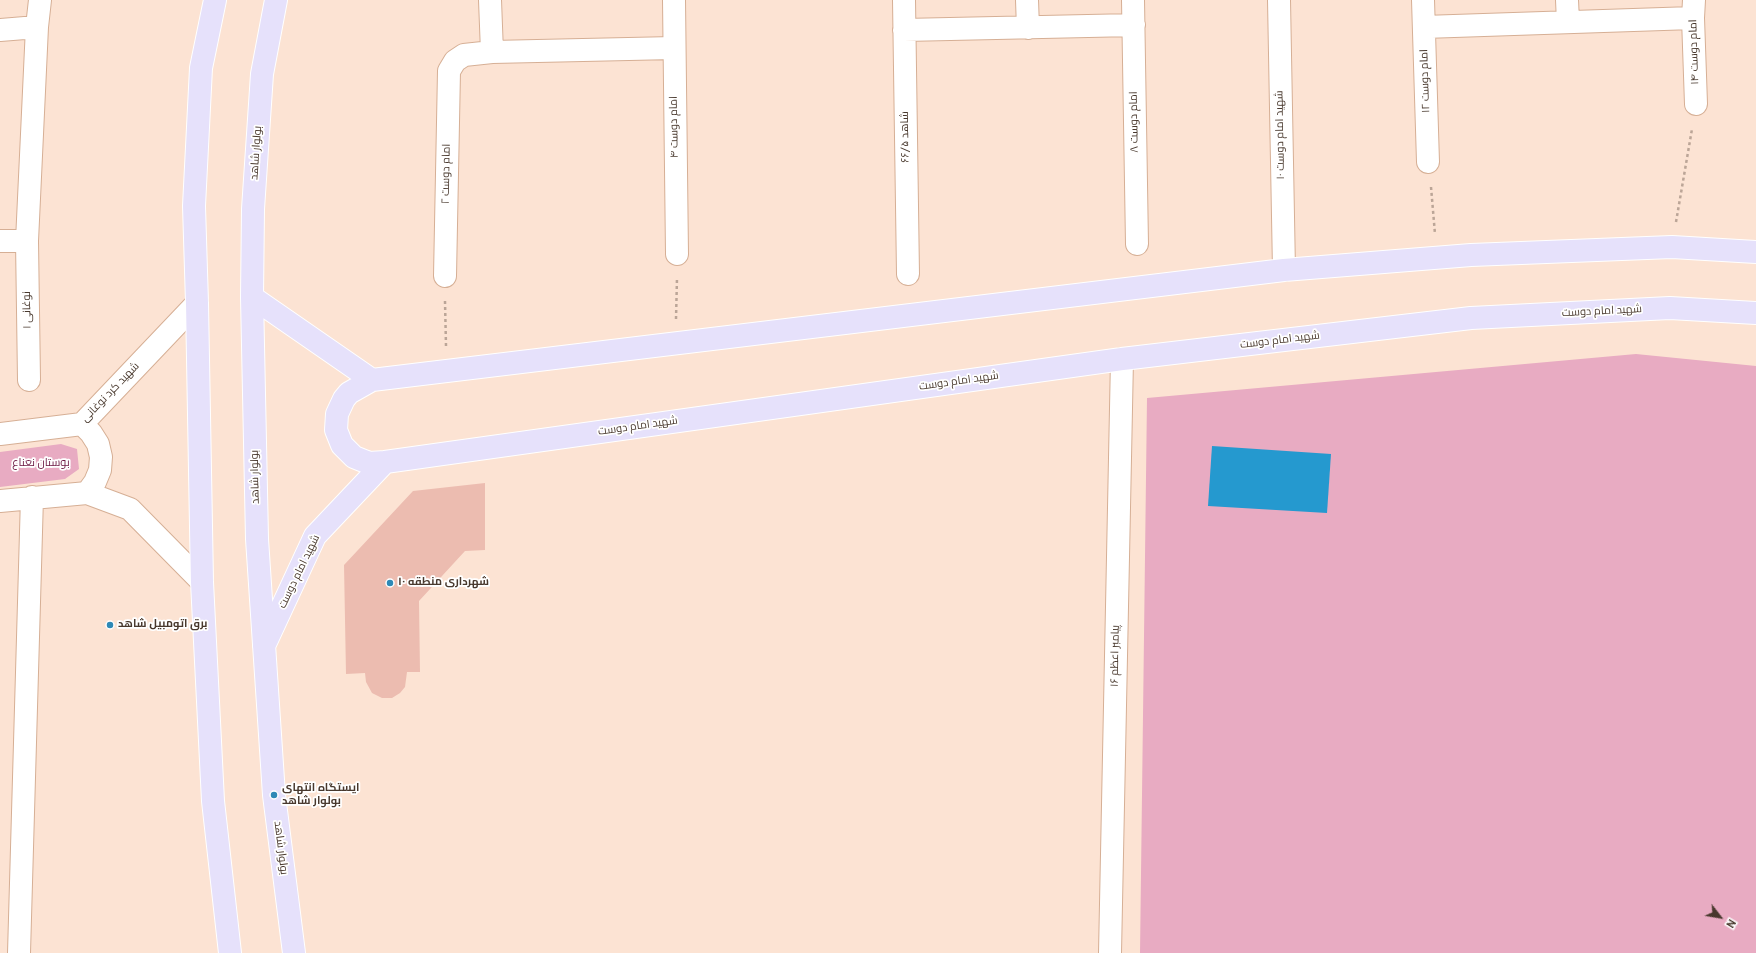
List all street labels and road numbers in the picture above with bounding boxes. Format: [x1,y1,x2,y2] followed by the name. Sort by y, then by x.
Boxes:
[1687,19,1703,85] street label: امام دوست ۱۴
[1418,49,1434,113] street label: امام دوست ۱۲
[1274,90,1288,180] street label: شهید امام دوست ۱۰
[1128,91,1142,153] street label: امام دوست ۸
[668,96,682,158] street label: امام دوست ۴
[899,111,913,163] street label: شاهد ۶۶/۵
[249,126,265,180] street label: بولوار شاهد
[440,144,454,204] street label: امام دوست ۲
[21,291,35,329] street label: نوغانی ۱
[1562,303,1642,321] street label: شهید امام دوست
[1239,330,1321,352] street label: شهید امام دوست
[79,360,143,426] street label: شهید کرد نوغانی
[918,370,1000,394] street label: شهید امام دوست
[597,415,679,439] street label: شهید امام دوست
[249,450,263,504] street label: بولوار شاهد
[276,533,324,611] street label: شهید امام دوست
[1109,625,1123,687] street label: پیامبر اعظم ۱۶
[270,820,290,876] street label: بولوار شاهد

